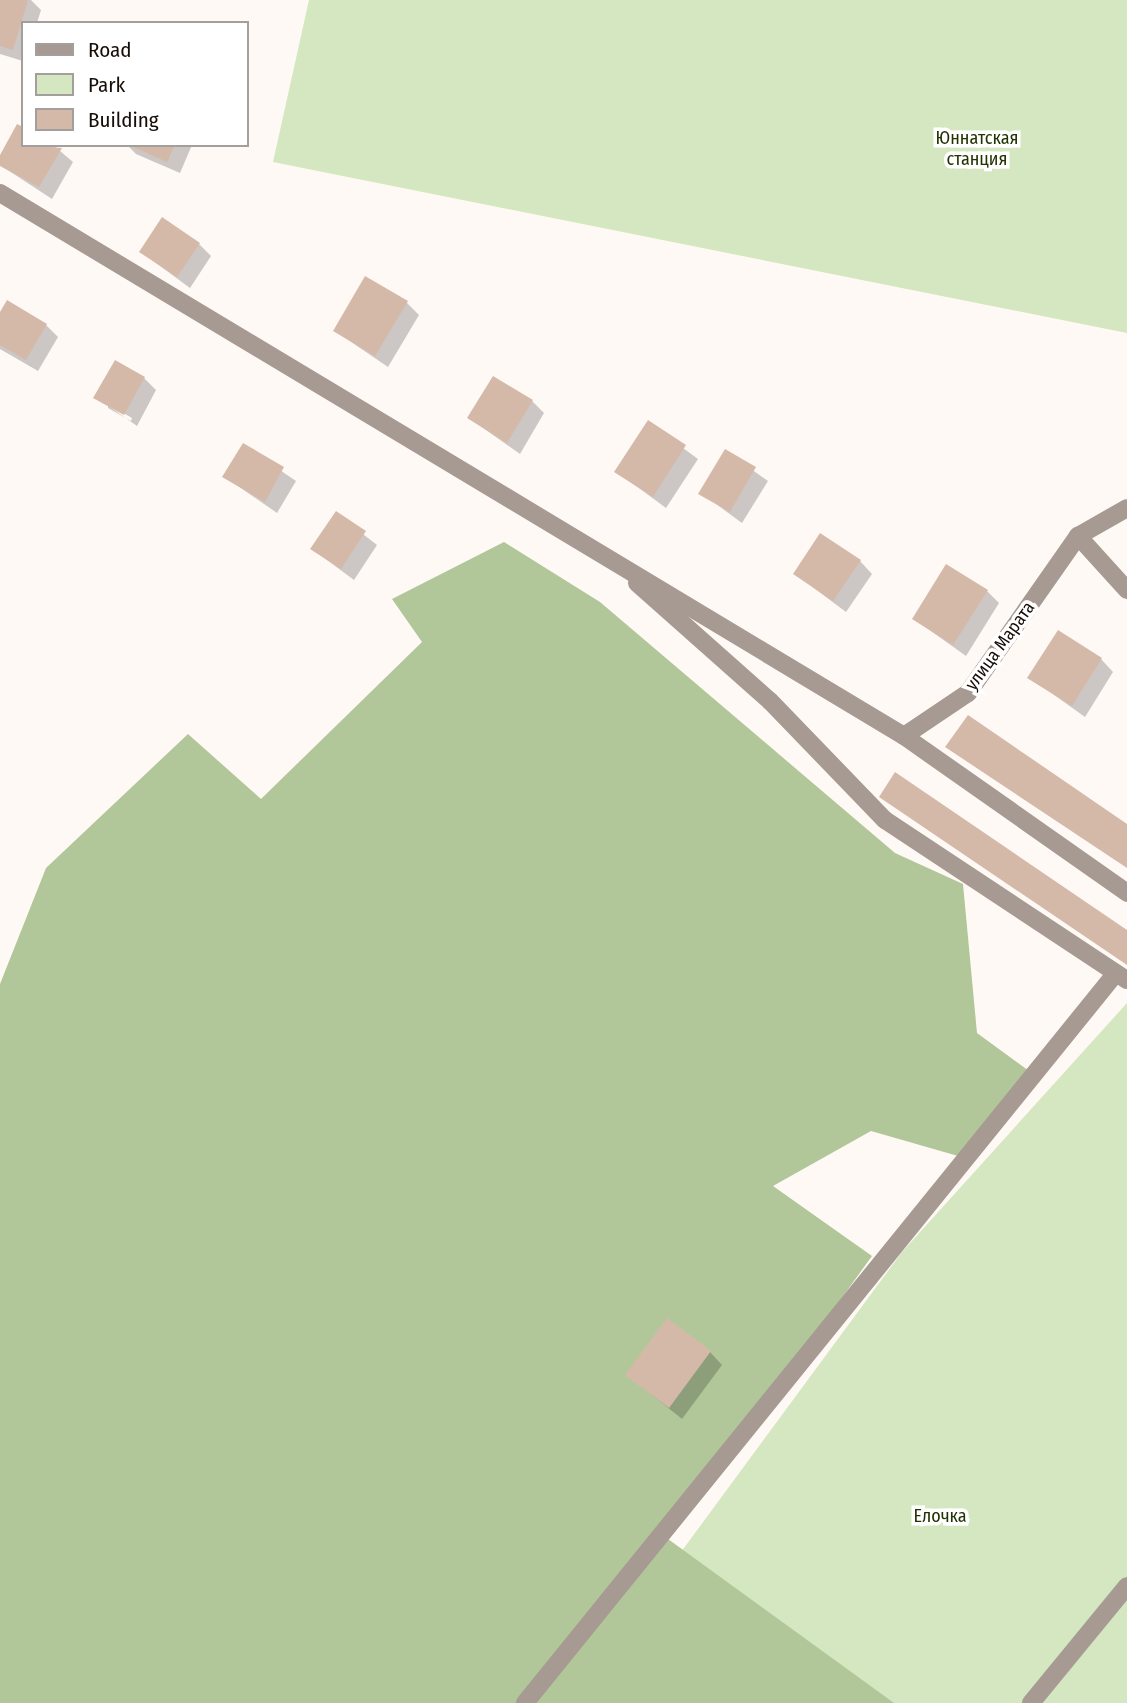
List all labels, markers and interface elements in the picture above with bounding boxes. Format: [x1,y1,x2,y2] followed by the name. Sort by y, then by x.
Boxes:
[21,21,248,147] legend
[88,37,132,63] text: Road
[88,72,125,98] text: Park
[88,107,159,133] text: Building
[936,128,1018,170] park label: Юннатская станция
[961,597,1039,695] street label: улица Марата
[913,1505,967,1527] park label: Елочка

